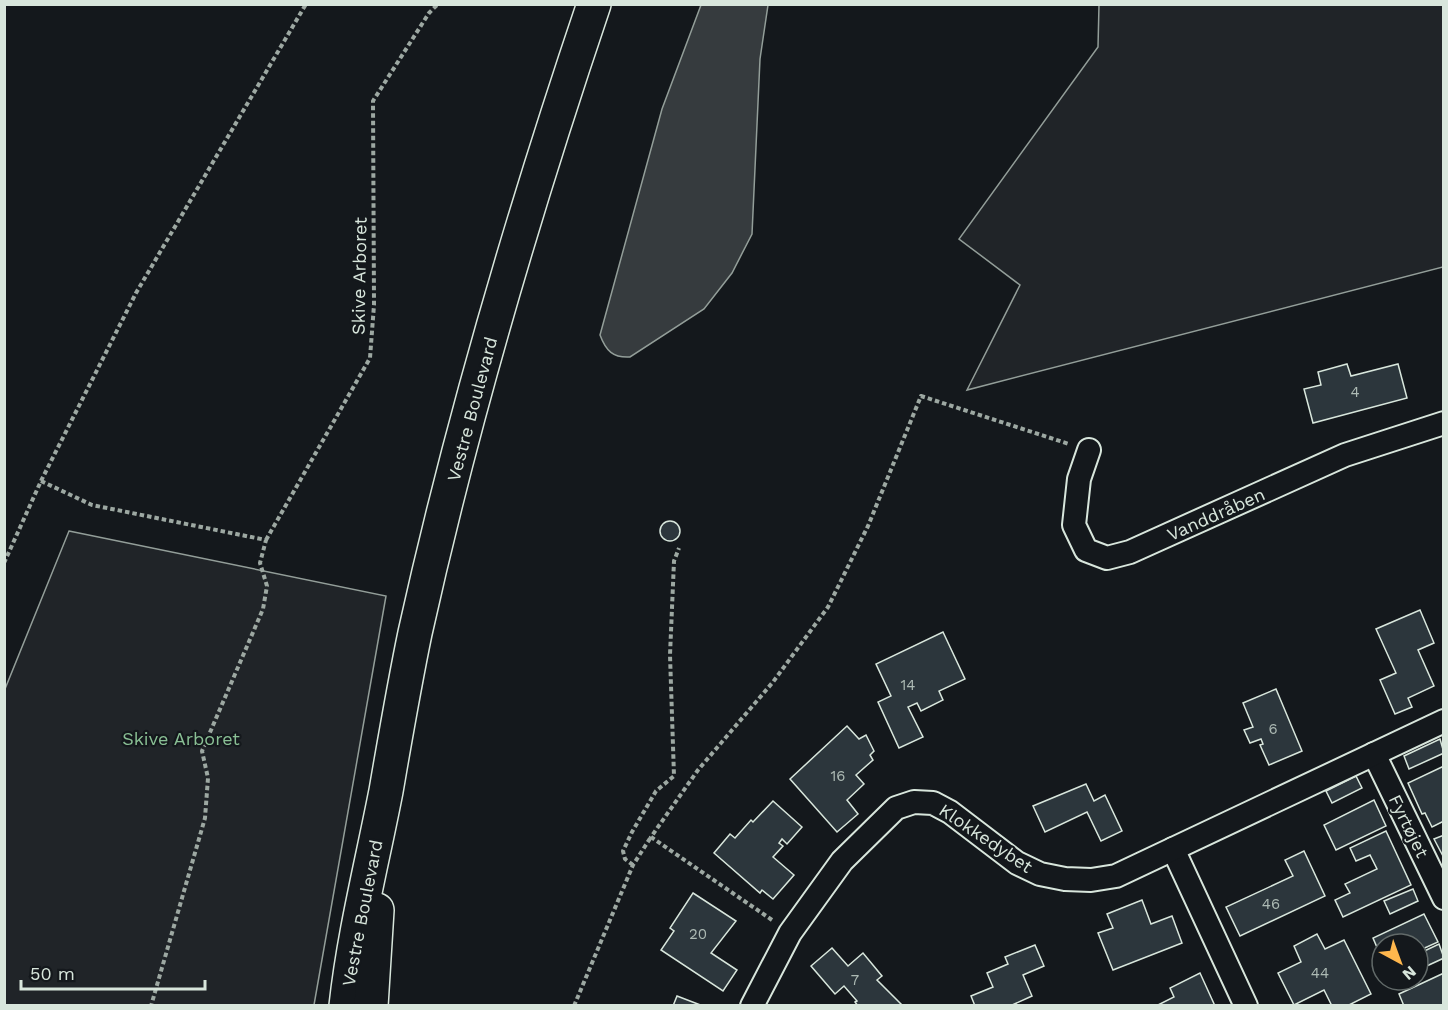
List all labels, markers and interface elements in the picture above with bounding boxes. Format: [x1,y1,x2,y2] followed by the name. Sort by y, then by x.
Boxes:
[347,217,371,335] street label: Skive Arboret
[443,334,501,484] street label: Vestre Boulevard
[1350,383,1360,401] house number: 4
[1164,483,1268,545] street label: Vanddråben
[900,676,916,694] house number: 14
[1268,720,1278,738] house number: 6
[122,728,240,749] park label: Skive Arboret
[831,767,845,785] house number: 16
[1385,791,1433,861] street label: Fyrtøjet
[935,799,1037,877] street label: Klokkedybet
[337,838,387,988] street label: Vestre Boulevard
[1262,895,1280,913] house number: 46
[689,925,707,943] house number: 20
[1370,932,1430,992] north arrow
[21,953,206,991] scale bar
[1399,962,1420,984] text: N
[30,963,75,984] text: 50 m
[1311,964,1329,982] house number: 44
[851,971,859,989] house number: 7

